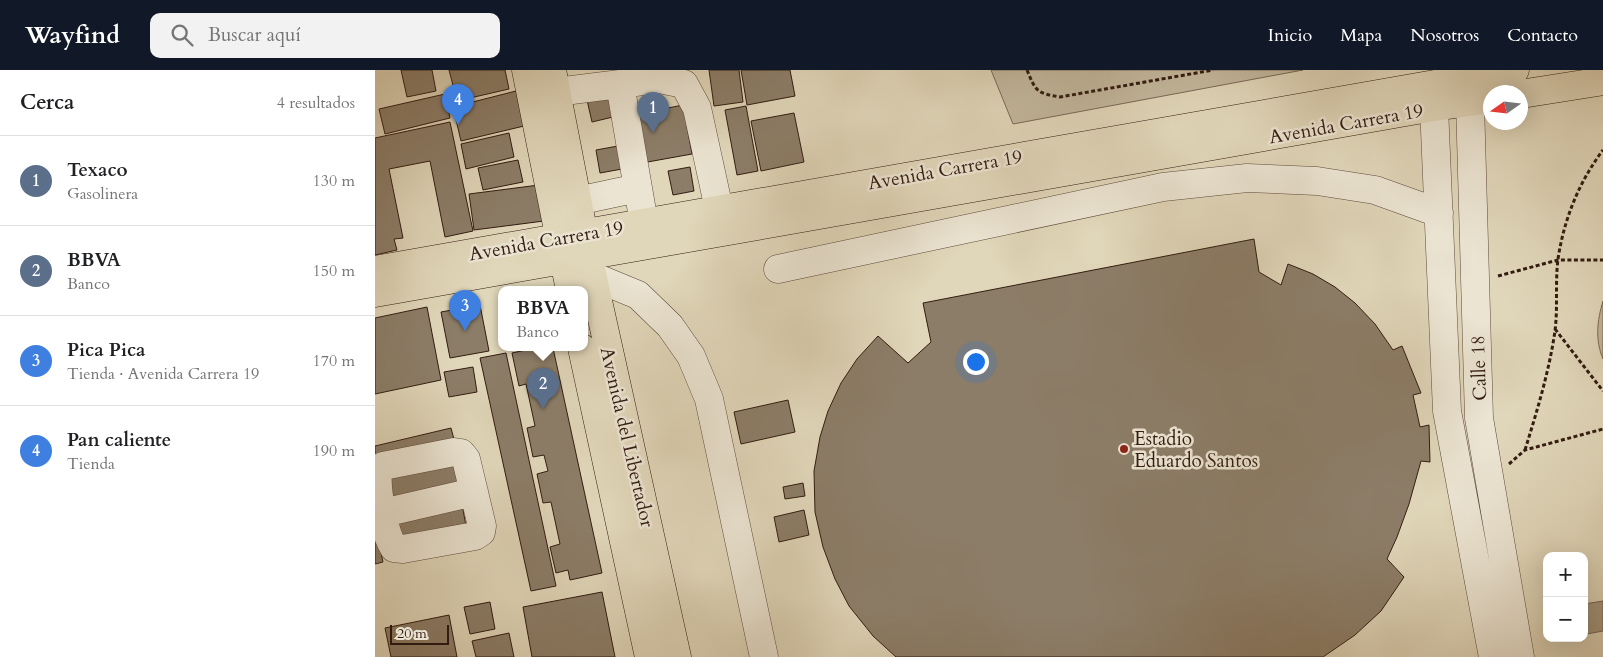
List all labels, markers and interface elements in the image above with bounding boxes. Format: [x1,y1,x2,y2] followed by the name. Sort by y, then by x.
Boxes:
[150,13,500,58] search box
[25,19,120,52] text: Wayfind
[168,21,196,49] icon: search
[208,22,301,48] text: Buscar aquí
[1268,23,1312,48] text: Inicio
[1340,23,1382,48] text: Mapa
[1410,23,1479,48] text: Nosotros
[1507,23,1578,48] text: Contacto
[442,84,474,125] pin: 4
[1483,85,1528,130] north arrow
[20,88,74,117] text: Cerca
[277,92,355,114] text: 4 resultados
[637,92,669,133] pin: 1
[1267,98,1426,150] street label: Avenida Carrera 19
[866,144,1025,196] street label: Avenida Carrera 19
[67,157,128,183] text: Texaco
[32,170,40,192] text: 1
[313,170,355,192] text: 130 m
[67,183,138,205] text: Gasolinera
[467,215,626,267] street label: Avenida Carrera 19
[67,247,121,273] text: BBVA
[32,260,40,282] text: 2
[313,260,355,282] text: 150 m
[67,273,110,295] text: Banco
[498,286,588,351] popup
[449,290,481,331] pin: 3
[516,295,570,321] text: BBVA
[516,321,559,343] text: Banco
[1465,335,1493,401] street label: Calle 18
[67,337,146,363] text: Pica Pica
[594,345,660,530] street label: Avenida del Libertador
[963,349,989,375] your location
[32,350,40,372] text: 3
[313,350,355,372] text: 170 m
[67,363,259,385] text: Tienda · Avenida Carrera 19
[527,368,559,409] pin: 2
[1134,426,1258,474] place label: Estadio Eduardo Santos
[67,427,171,453] text: Pan caliente
[32,440,40,462] text: 4
[313,440,355,462] text: 190 m
[1118,443,1130,455] marker: Estadio Eduardo Santos
[67,453,115,475] text: Tienda
[1543,552,1588,642] map controls
[1543,552,1588,597] button: +
[1543,597,1588,642] button: −
[390,622,449,645] scale bar
[397,624,427,643] text: 20 m

